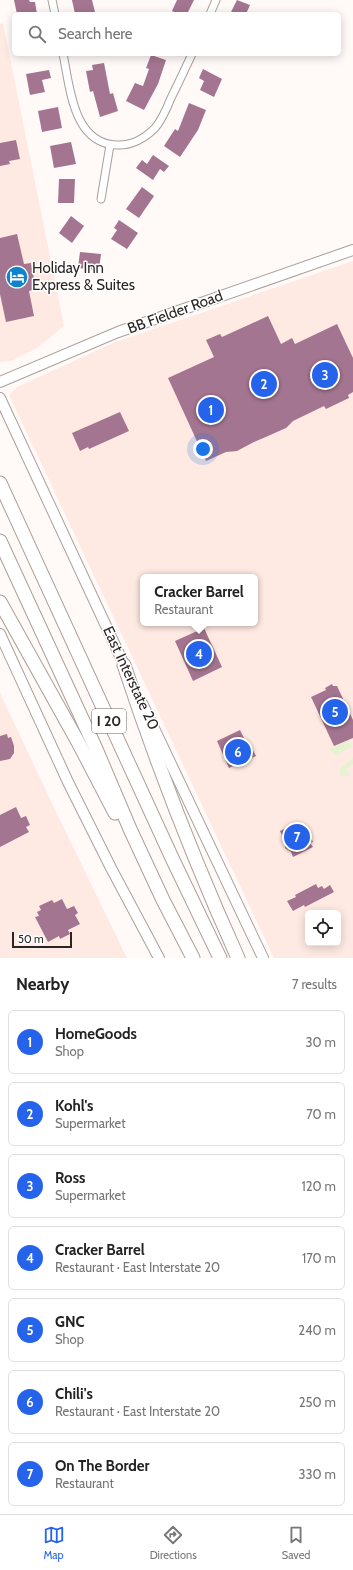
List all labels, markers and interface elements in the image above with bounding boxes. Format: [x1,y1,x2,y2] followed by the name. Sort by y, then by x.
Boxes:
[12,12,341,56] search box
[26,23,48,45] icon: search
[58,25,133,43] text: Search here
[32,259,135,294] place label: Holiday Inn Express & Suites
[4,264,30,290] hotel icon: Holiday Inn Express & Suites
[125,286,225,338] street label: BB Fielder Road
[312,360,338,390] pin: 3
[251,369,277,399] pin: 2
[198,395,224,425] pin: 1
[193,439,213,459] your location
[140,574,258,626] popup
[154,583,244,601] text: Cracker Barrel
[154,601,213,617] text: Restaurant
[99,623,163,733] street label: East Interstate 20
[186,639,212,669] pin: 4
[322,697,348,727] pin: 5
[92,709,126,733] road number: I 20
[225,737,251,767] pin: 6
[284,822,310,852] pin: 7
[305,910,341,946] map controls
[305,910,341,946] button: locate
[12,930,72,949] scale bar
[18,932,44,946] text: 50 m
[16,974,69,994] text: Nearby
[292,976,337,992] text: 7 results
[55,1025,137,1043] text: HomeGoods
[28,1034,32,1050] text: 1
[306,1034,336,1050] text: 30 m
[55,1043,84,1059] text: Shop
[55,1097,93,1115] text: Kohl's
[27,1106,33,1122] text: 2
[306,1106,336,1122] text: 70 m
[55,1115,126,1131] text: Supermarket
[55,1169,85,1187] text: Ross
[26,1178,34,1194] text: 3
[302,1178,336,1194] text: 120 m
[55,1187,126,1203] text: Supermarket
[55,1241,145,1259] text: Cracker Barrel
[26,1250,34,1266] text: 4
[302,1250,336,1266] text: 170 m
[55,1259,220,1275] text: Restaurant · East Interstate 20
[55,1313,85,1331] text: GNC
[27,1322,33,1338] text: 5
[298,1322,336,1338] text: 240 m
[55,1331,84,1347] text: Shop
[55,1385,93,1403] text: Chili's
[26,1394,34,1410] text: 6
[299,1394,336,1410] text: 250 m
[55,1403,220,1419] text: Restaurant · East Interstate 20
[55,1457,150,1475] text: On The Border
[27,1466,33,1482] text: 7
[299,1466,336,1482] text: 330 m
[55,1475,114,1491] text: Restaurant
[43,1524,65,1562] tab: Map
[150,1524,197,1562] tab: Directions
[282,1524,310,1562] tab: Saved

